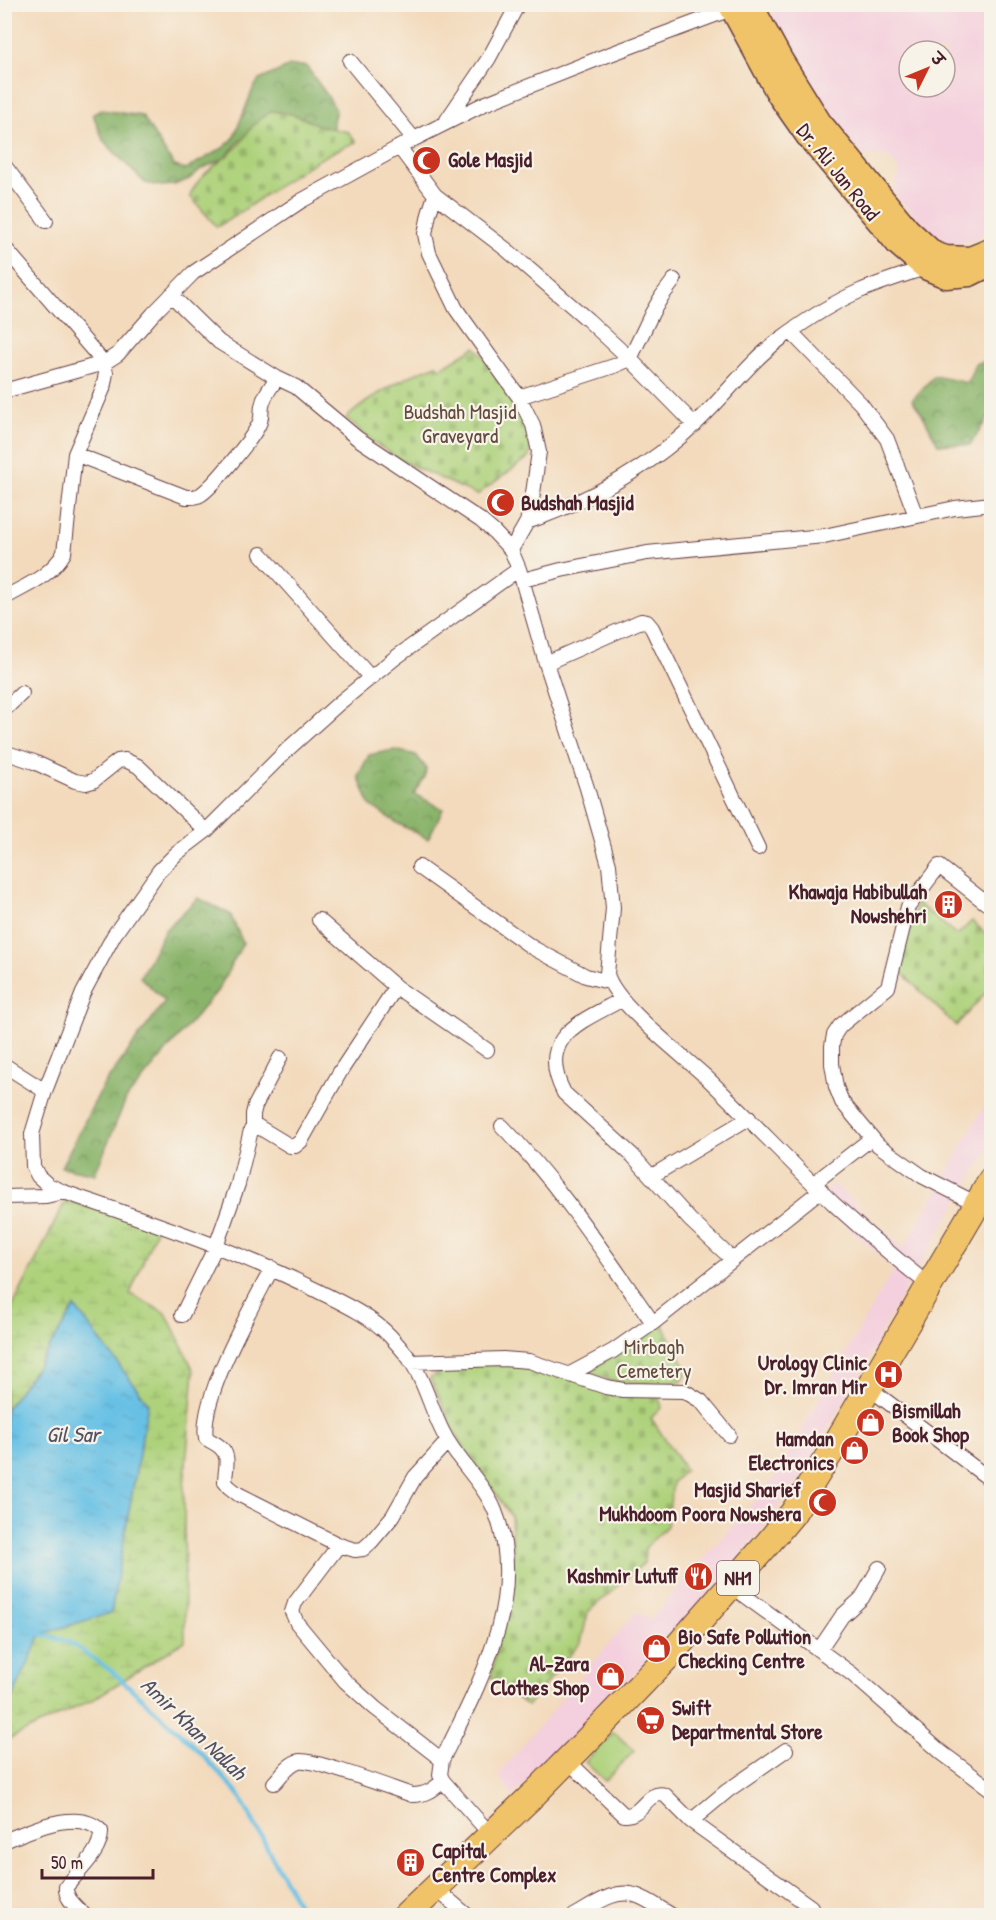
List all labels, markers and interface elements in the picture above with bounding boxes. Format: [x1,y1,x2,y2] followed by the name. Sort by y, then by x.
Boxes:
[897,39,957,99] north arrow
[925,46,951,71] text: उ
[790,117,887,226] street label: Dr. Ali Jan Road
[411,144,443,176] mosque icon: Gole Masjid
[448,145,533,174] place label: Gole Masjid
[404,397,516,450] park label: Budshah Masjid Graveyard
[484,487,516,519] mosque icon: Budshah Masjid
[521,488,634,517] place label: Budshah Masjid
[788,877,927,930] place label: Khawaja Habibullah Nowshehri
[932,888,964,920] building icon: Khawaja Habibullah Nowshehri
[616,1332,692,1385] park label: Mirbagh Cemetery
[758,1348,868,1401] place label: Urology Clinic Dr. Imran Mir
[872,1359,904,1391] hospital icon: Urology Clinic Dr. Imran Mir
[892,1396,970,1450] place label: Bismillah Book Shop
[855,1407,887,1439] shop icon: Bismillah Book Shop
[46,1419,102,1449] water label: Gil Sar
[748,1424,834,1477] place label: Hamdan Electronics
[839,1435,871,1467] shop icon: Hamdan Electronics
[599,1475,802,1528] place label: Masjid Sharief Mukhdoom Poora Nowshera
[806,1486,838,1518] mosque icon: Masjid Sharief Mukhdoom Poora Nowshera
[683,1560,715,1592] restaurant icon: Kashmir Lutuff
[567,1561,679,1590] place label: Kashmir Lutuff
[717,1561,759,1595] road number: NH1
[678,1622,811,1676] place label: Bio Safe Pollution Checking Centre
[641,1633,673,1665] shop icon: Bio Safe Pollution Checking Centre
[490,1649,590,1703] place label: Al-Zara Clothes Shop
[594,1660,626,1692] shop icon: Al-Zara Clothes Shop
[135,1670,255,1787] water label: Amir Khan Nallah
[672,1693,823,1747] place label: Swift Departmental Store
[635,1704,667,1736] supermarket icon: Swift Departmental Store
[432,1836,556,1890] place label: Capital Centre Complex
[42,1842,153,1880] scale bar
[395,1847,427,1879] building icon: Capital Centre Complex
[51,1850,83,1875] text: 50 m

